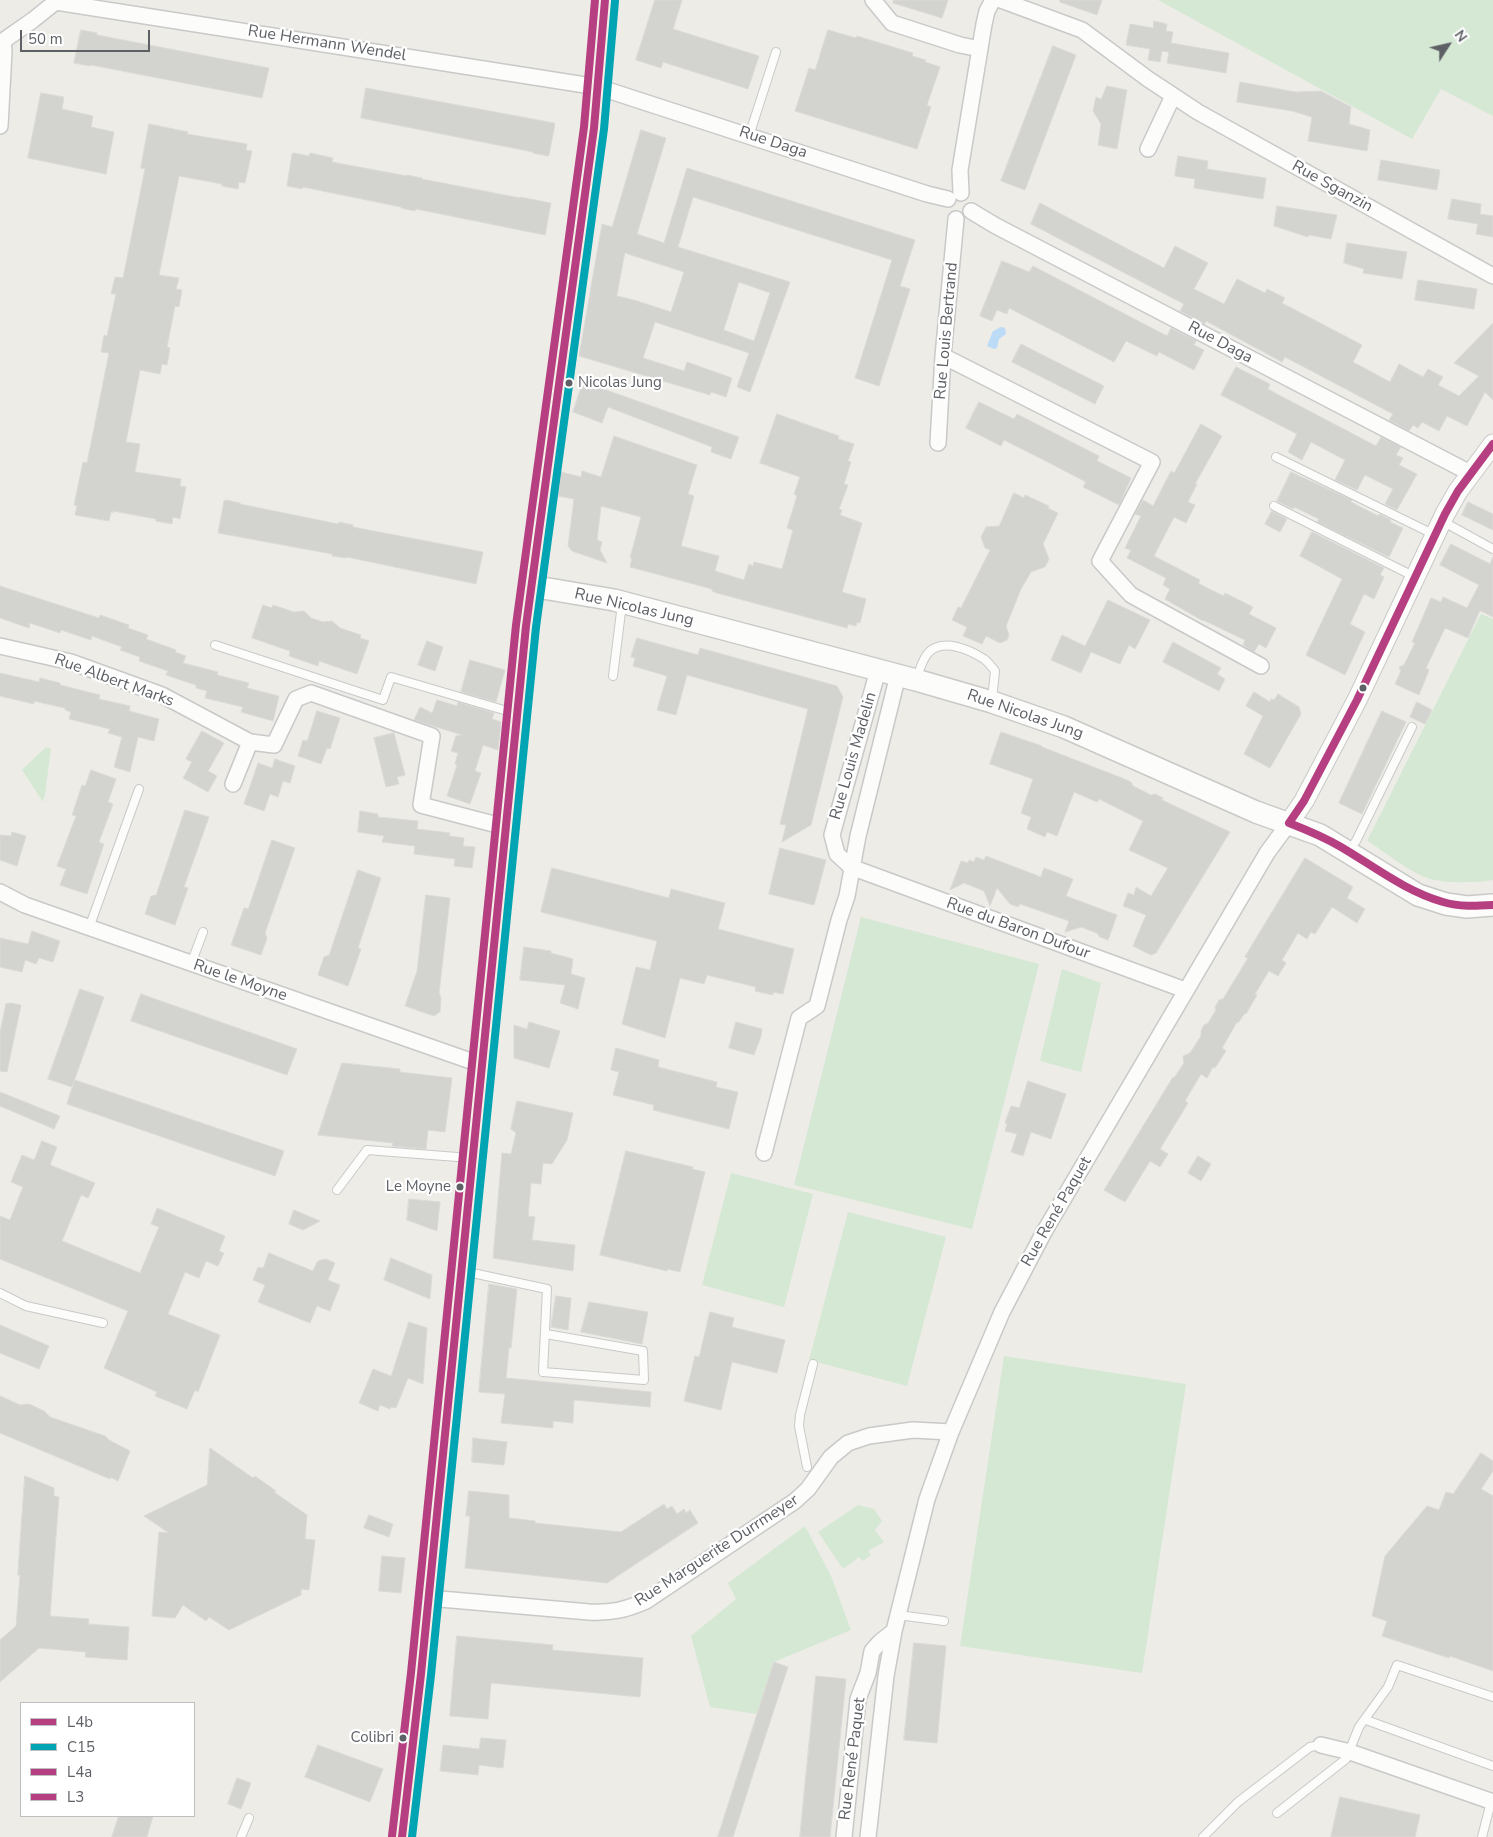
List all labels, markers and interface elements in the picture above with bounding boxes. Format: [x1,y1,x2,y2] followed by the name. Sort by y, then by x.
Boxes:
[22,20,152,52] scale bar
[1423,20,1473,70] north arrow
[246,22,408,66] street label: Rue Hermann Wendel
[1450,26,1471,46] text: N
[28,29,63,49] text: 50 m
[737,123,809,163] street label: Rue Daga
[1288,157,1376,217] street label: Rue Sganzin
[931,261,963,401] street label: Rue Louis Bertrand
[1184,318,1256,368] street label: Rue Daga
[578,374,662,392] place label: Nicolas Jung
[564,378,574,388] marker: Nicolas Jung
[573,585,695,631] street label: Rue Nicolas Jung
[52,650,176,712] street label: Rue Albert Marks
[1358,683,1368,693] unlabelled marker
[964,686,1086,744] street label: Rue Nicolas Jung
[827,690,881,822] street label: Rue Louis Madelin
[944,894,1092,964] street label: Rue du Baron Dufour
[191,956,289,1006] street label: Rue le Moyne
[1018,1154,1096,1270] street label: Rue René Paquet
[386,1178,451,1196] place label: Le Moyne
[455,1182,465,1192] marker: Le Moyne
[632,1491,802,1611] street label: Rue Marguerite Durrmeyer
[836,1696,870,1822] street label: Rue René Paquet
[20,1702,195,1817] legend
[67,1712,93,1732] text: L4b
[351,1729,394,1747] place label: Colibri
[398,1733,408,1743] marker: Colibri
[67,1737,95,1757] text: C15
[67,1762,92,1782] text: L4a
[67,1787,84,1807] text: L3

